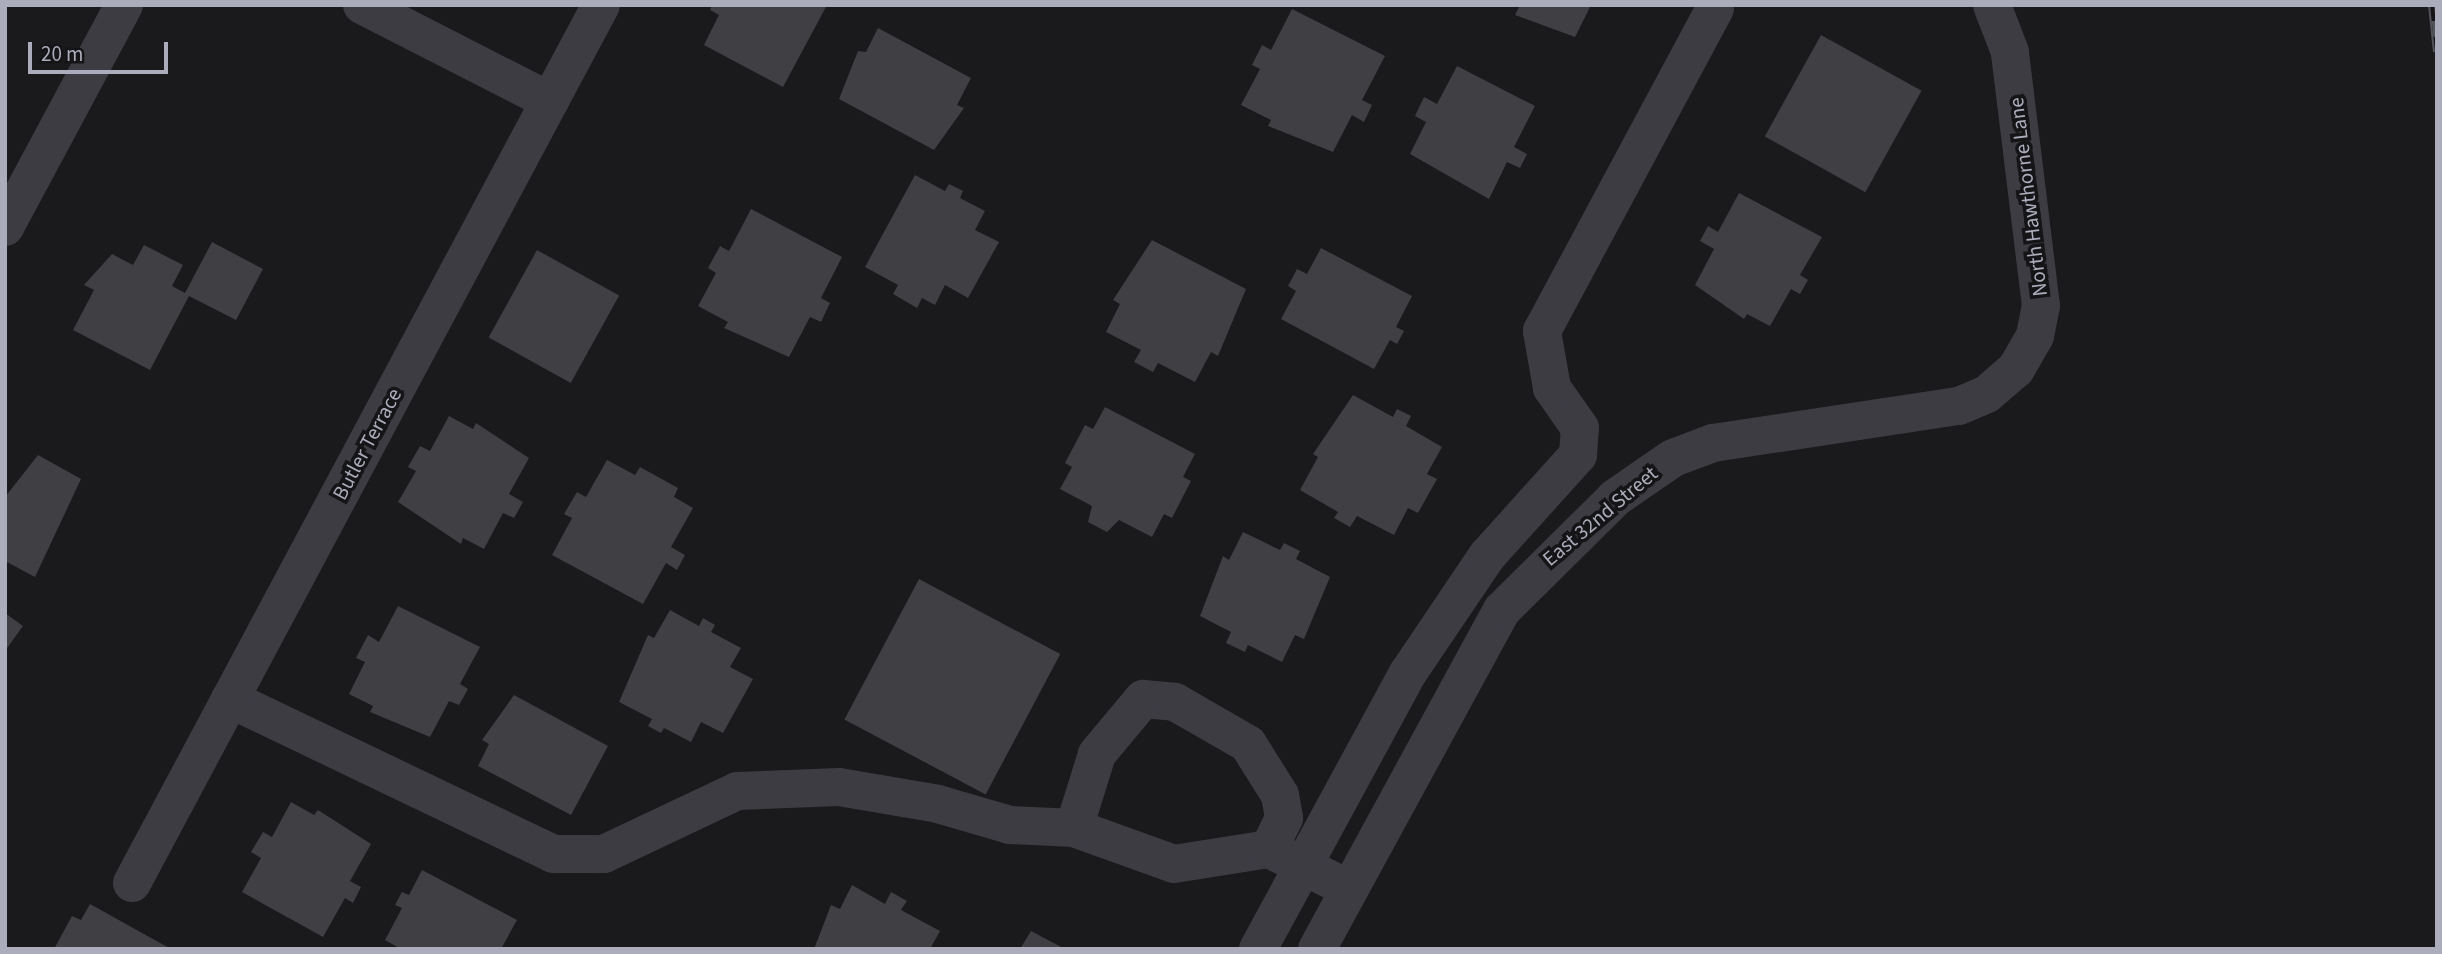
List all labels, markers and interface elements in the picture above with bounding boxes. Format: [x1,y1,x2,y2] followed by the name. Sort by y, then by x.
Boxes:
[32,28,172,72] scale bar
[41,39,83,69] text: 20 m
[2003,96,2053,298] street label: North Hawthorne Lane
[327,384,407,504] street label: Butler Terrace
[1537,461,1663,571] street label: East 32nd Street

